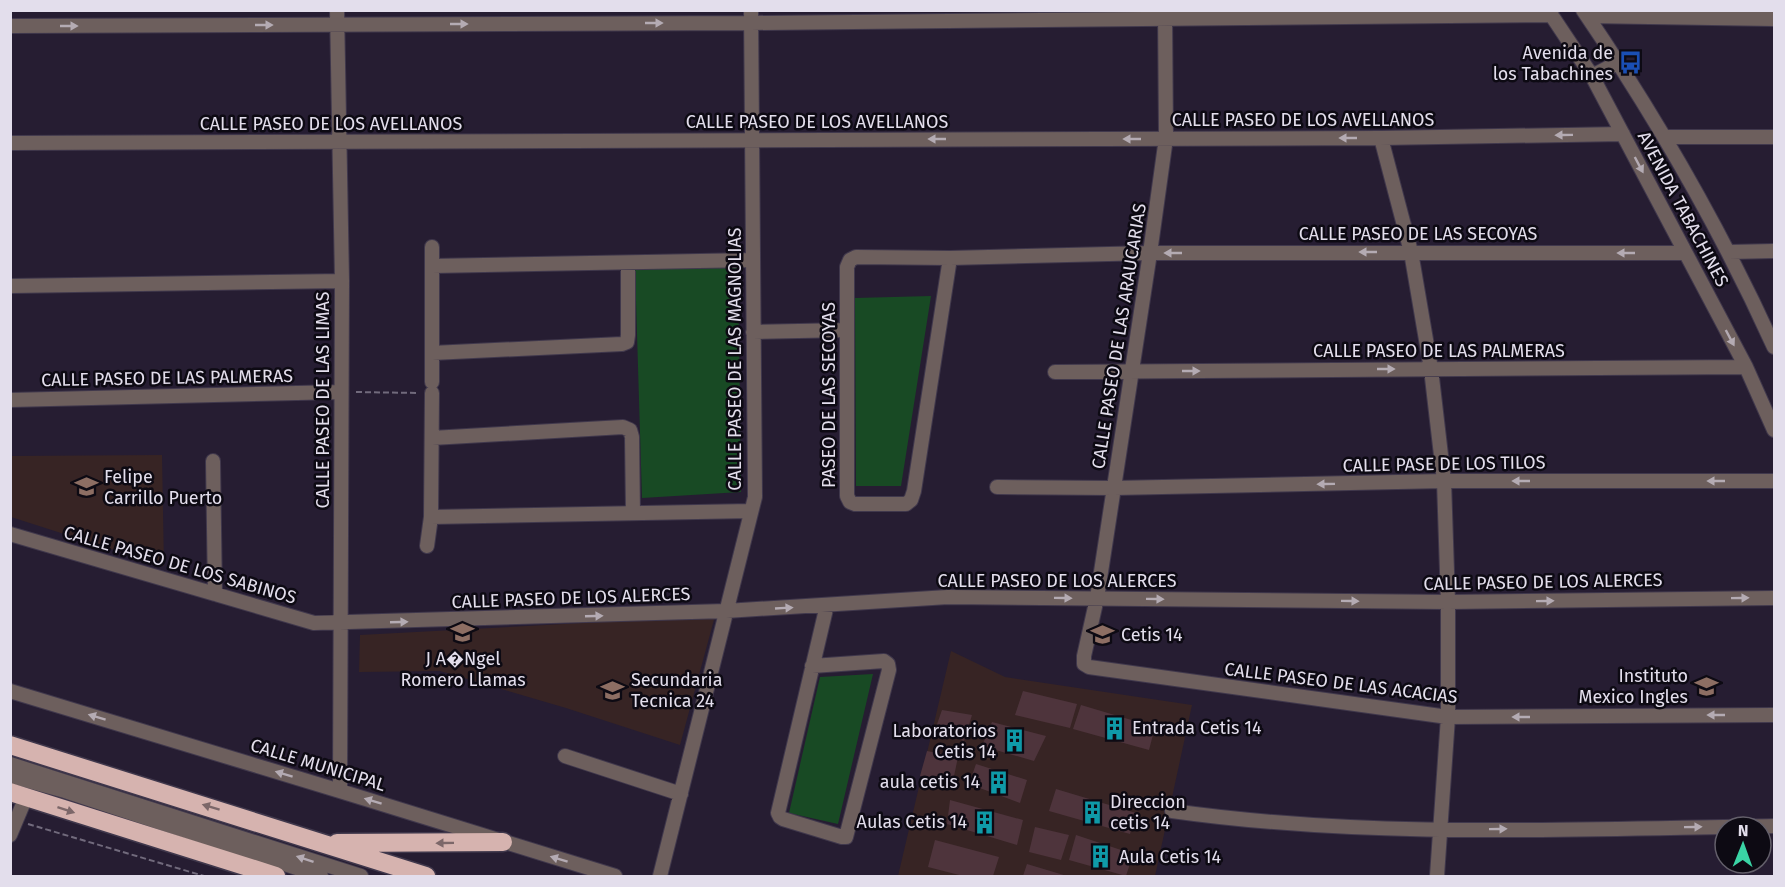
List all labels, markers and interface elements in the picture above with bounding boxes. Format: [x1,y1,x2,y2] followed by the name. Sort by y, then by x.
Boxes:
[644,18,663,28] one-way arrow
[449,19,468,29] one-way arrow
[254,20,273,30] one-way arrow
[59,21,78,31] one-way arrow
[1493,42,1613,85] place label: Avenida de los Tabachines
[1618,50,1644,76] bus stop icon: Avenida de los Tabachines
[1172,109,1434,131] street label: CALLE PASEO DE LOS AVELLANOS
[686,111,948,133] street label: CALLE PASEO DE LOS AVELLANOS
[200,113,462,135] street label: CALLE PASEO DE LOS AVELLANOS
[1633,128,1733,291] street label: AVENIDA TABACHINES
[1555,130,1574,140] one-way arrow
[1339,133,1358,143] one-way arrow
[928,134,947,144] one-way arrow
[1123,134,1142,144] one-way arrow
[1634,157,1644,174] one-way arrow
[1087,201,1151,470] street label: CALLE PASEO DE LAS ARAUCARIAS
[1299,223,1538,245] street label: CALLE PASEO DE LAS SECOYAS
[724,227,746,491] street label: CALLE PASEO DE LAS MAGNOLIAS
[1359,247,1378,257] one-way arrow
[1164,248,1183,258] one-way arrow
[1617,248,1636,258] one-way arrow
[312,291,334,509] street label: CALLE PASEO DE LAS LIMAS
[818,302,840,488] street label: PASEO DE LAS SECOYAS
[1725,330,1735,347] one-way arrow
[1313,340,1565,362] street label: CALLE PASEO DE LAS PALMERAS
[1376,364,1395,374] one-way arrow
[41,365,293,391] street label: CALLE PASEO DE LAS PALMERAS
[1181,366,1200,376] one-way arrow
[1342,451,1546,477] street label: CALLE PASE DE LOS TILOS
[104,466,222,509] place label: Felipe Carrillo Puerto
[73,474,99,500] school or university icon: Felipe Carrillo Puerto
[1512,476,1531,486] one-way arrow
[1707,476,1726,486] one-way arrow
[1317,479,1336,488] one-way arrow
[61,521,299,609] street label: CALLE PASEO DE LOS SABINOS
[1423,569,1663,595] street label: CALLE PASEO DE LOS ALERCES
[937,570,1177,592] street label: CALLE PASEO DE LOS ALERCES
[451,583,691,613] street label: CALLE PASEO DE LOS ALERCES
[1054,593,1073,603] one-way arrow
[1731,593,1750,603] one-way arrow
[1146,594,1165,604] one-way arrow
[1341,596,1360,606] one-way arrow
[1536,596,1555,606] one-way arrow
[775,603,794,612] one-way arrow
[584,611,603,620] one-way arrow
[390,617,409,627] one-way arrow
[450,620,476,646] school or university icon: J A�Ngel Romero Llamas
[1090,622,1116,648] school or university icon: Cetis 14
[1121,624,1183,646] place label: Cetis 14
[400,648,526,691] place label: J A�Ngel Romero Llamas
[1223,658,1459,708] street label: CALLE PASEO DE LAS ACACIAS
[1578,665,1688,708] place label: Instituto Mexico Ingles
[631,669,722,712] place label: Secundaria Tecnica 24
[1693,673,1719,699] school or university icon: Instituto Mexico Ingles
[600,677,626,703] school or university icon: Secundaria Tecnica 24
[1707,710,1726,720] one-way arrow
[88,712,106,721] one-way arrow
[1512,712,1531,722] one-way arrow
[1101,715,1127,741] building icon: Entrada Cetis 14
[1132,717,1262,739] place label: Entrada Cetis 14
[892,720,996,763] place label: Laboratorios Cetis 14
[1001,728,1027,754] building icon: Laboratorios Cetis 14
[248,734,388,796] street label: CALLE MUNICIPAL
[275,769,293,778] one-way arrow
[985,769,1011,795] building icon: aula cetis 14
[880,771,980,793] place label: aula cetis 14
[1110,791,1186,834] place label: Direccion cetis 14
[364,796,382,805] one-way arrow
[1079,799,1105,825] building icon: Direccion cetis 14
[202,802,220,812] one-way arrow
[57,806,75,815] one-way arrow
[972,809,998,835] building icon: Aulas Cetis 14
[857,811,967,833] place label: Aulas Cetis 14
[1713,815,1773,875] north arrow
[1738,821,1749,840] text: N
[1683,822,1702,832] one-way arrow
[1488,825,1507,834] one-way arrow
[435,838,454,848] one-way arrow
[1088,844,1114,870] building icon: Aula Cetis 14
[1119,846,1222,868] place label: Aula Cetis 14
[296,854,314,863] one-way arrow
[550,854,568,863] one-way arrow

